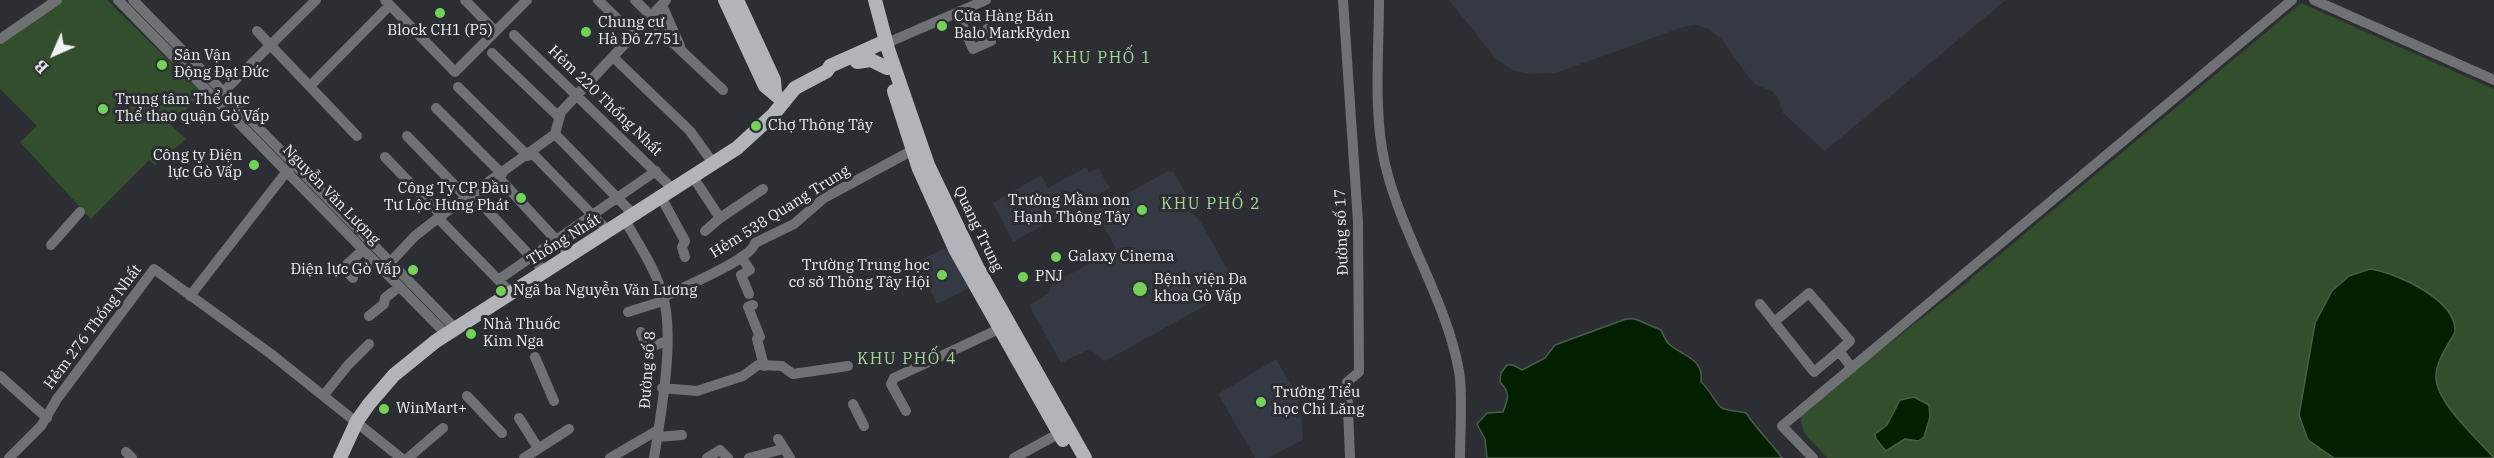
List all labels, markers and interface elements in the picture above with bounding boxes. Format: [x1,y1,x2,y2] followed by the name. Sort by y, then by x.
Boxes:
[433,6,447,20] marker: Block CH1 (P5)
[954,8,1070,43] place label: Cửa Hàng Bán Balo MarkRyden
[598,14,681,49] place label: Chung cư Hà Đô Z751
[935,19,949,33] marker: Cửa Hàng Bán Balo MarkRyden
[387,22,493,40] place label: Block CH1 (P5)
[24,24,84,84] north arrow
[579,25,593,39] marker: Chung cư Hà Đô Z751
[544,42,666,160] street label: Hẻm 220 Thống Nhất
[174,47,269,82] place label: Sân Vận Động Đạt Đức
[1052,48,1152,68] district label: KHU PHỐ 1
[30,56,52,78] text: B
[155,58,169,72] marker: Sân Vận Động Đạt Đức
[115,91,269,126] place label: Trung tâm Thể dục Thể thao quận Gò Vấp
[96,102,110,116] marker: Trung tâm Thể dục Thể thao quận Gò Vấp
[768,117,873,135] place label: Chợ Thông Tây
[749,119,763,133] marker: Chợ Thông Tây
[279,141,383,249] street label: Nguyễn Văn Lượng
[153,147,242,182] place label: Công ty Điện lực Gò Vấp
[247,158,261,172] marker: Công ty Điện lực Gò Vấp
[707,162,853,262] street label: Hẻm 538 Quang Trung
[384,180,509,215] place label: Công Ty CP Đầu Tư Lộc Hưng Phát
[950,183,1006,275] street label: Quang Trung
[1331,188,1353,276] street label: Đường số 17
[514,191,528,205] marker: Công Ty CP Đầu Tư Lộc Hưng Phát
[1008,192,1130,227] place label: Trường Mầm non Hạnh Thông Tây
[1161,194,1261,214] district label: KHU PHỐ 2
[1135,203,1149,217] marker: Trường Mầm non Hạnh Thông Tây
[524,210,604,270] street label: Thống Nhất
[1068,248,1174,266] place label: Galaxy Cinema
[1049,250,1063,264] marker: Galaxy Cinema
[789,257,930,292] place label: Trường Trung học cơ sở Thông Tây Hội
[40,261,146,393] street label: Hẻm 276 Thống Nhất
[290,261,401,279] place label: Điện lực Gò Vấp
[406,263,420,277] marker: Điện lực Gò Vấp
[935,268,949,282] marker: Trường Trung học cơ sở Thông Tây Hội
[1035,268,1063,286] place label: PNJ
[1016,270,1030,284] marker: PNJ
[1154,271,1247,306] place label: Bệnh viện Đa khoa Gò Vấp
[1131,280,1149,298] marker: Bệnh viện Đa khoa Gò Vấp
[513,282,697,300] place label: Ngã ba Nguyễn Văn Lương
[494,284,508,298] marker: Ngã ba Nguyễn Văn Lương
[483,316,560,351] place label: Nhà Thuốc Kim Nga
[464,327,478,341] marker: Nhà Thuốc Kim Nga
[636,331,660,409] street label: Đường số 8
[857,349,957,369] district label: KHU PHỐ 4
[1273,384,1364,419] place label: Trường Tiểu học Chi Lăng
[1254,395,1268,409] marker: Trường Tiểu học Chi Lăng
[396,400,467,418] place label: WinMart+
[377,402,391,416] marker: WinMart+

